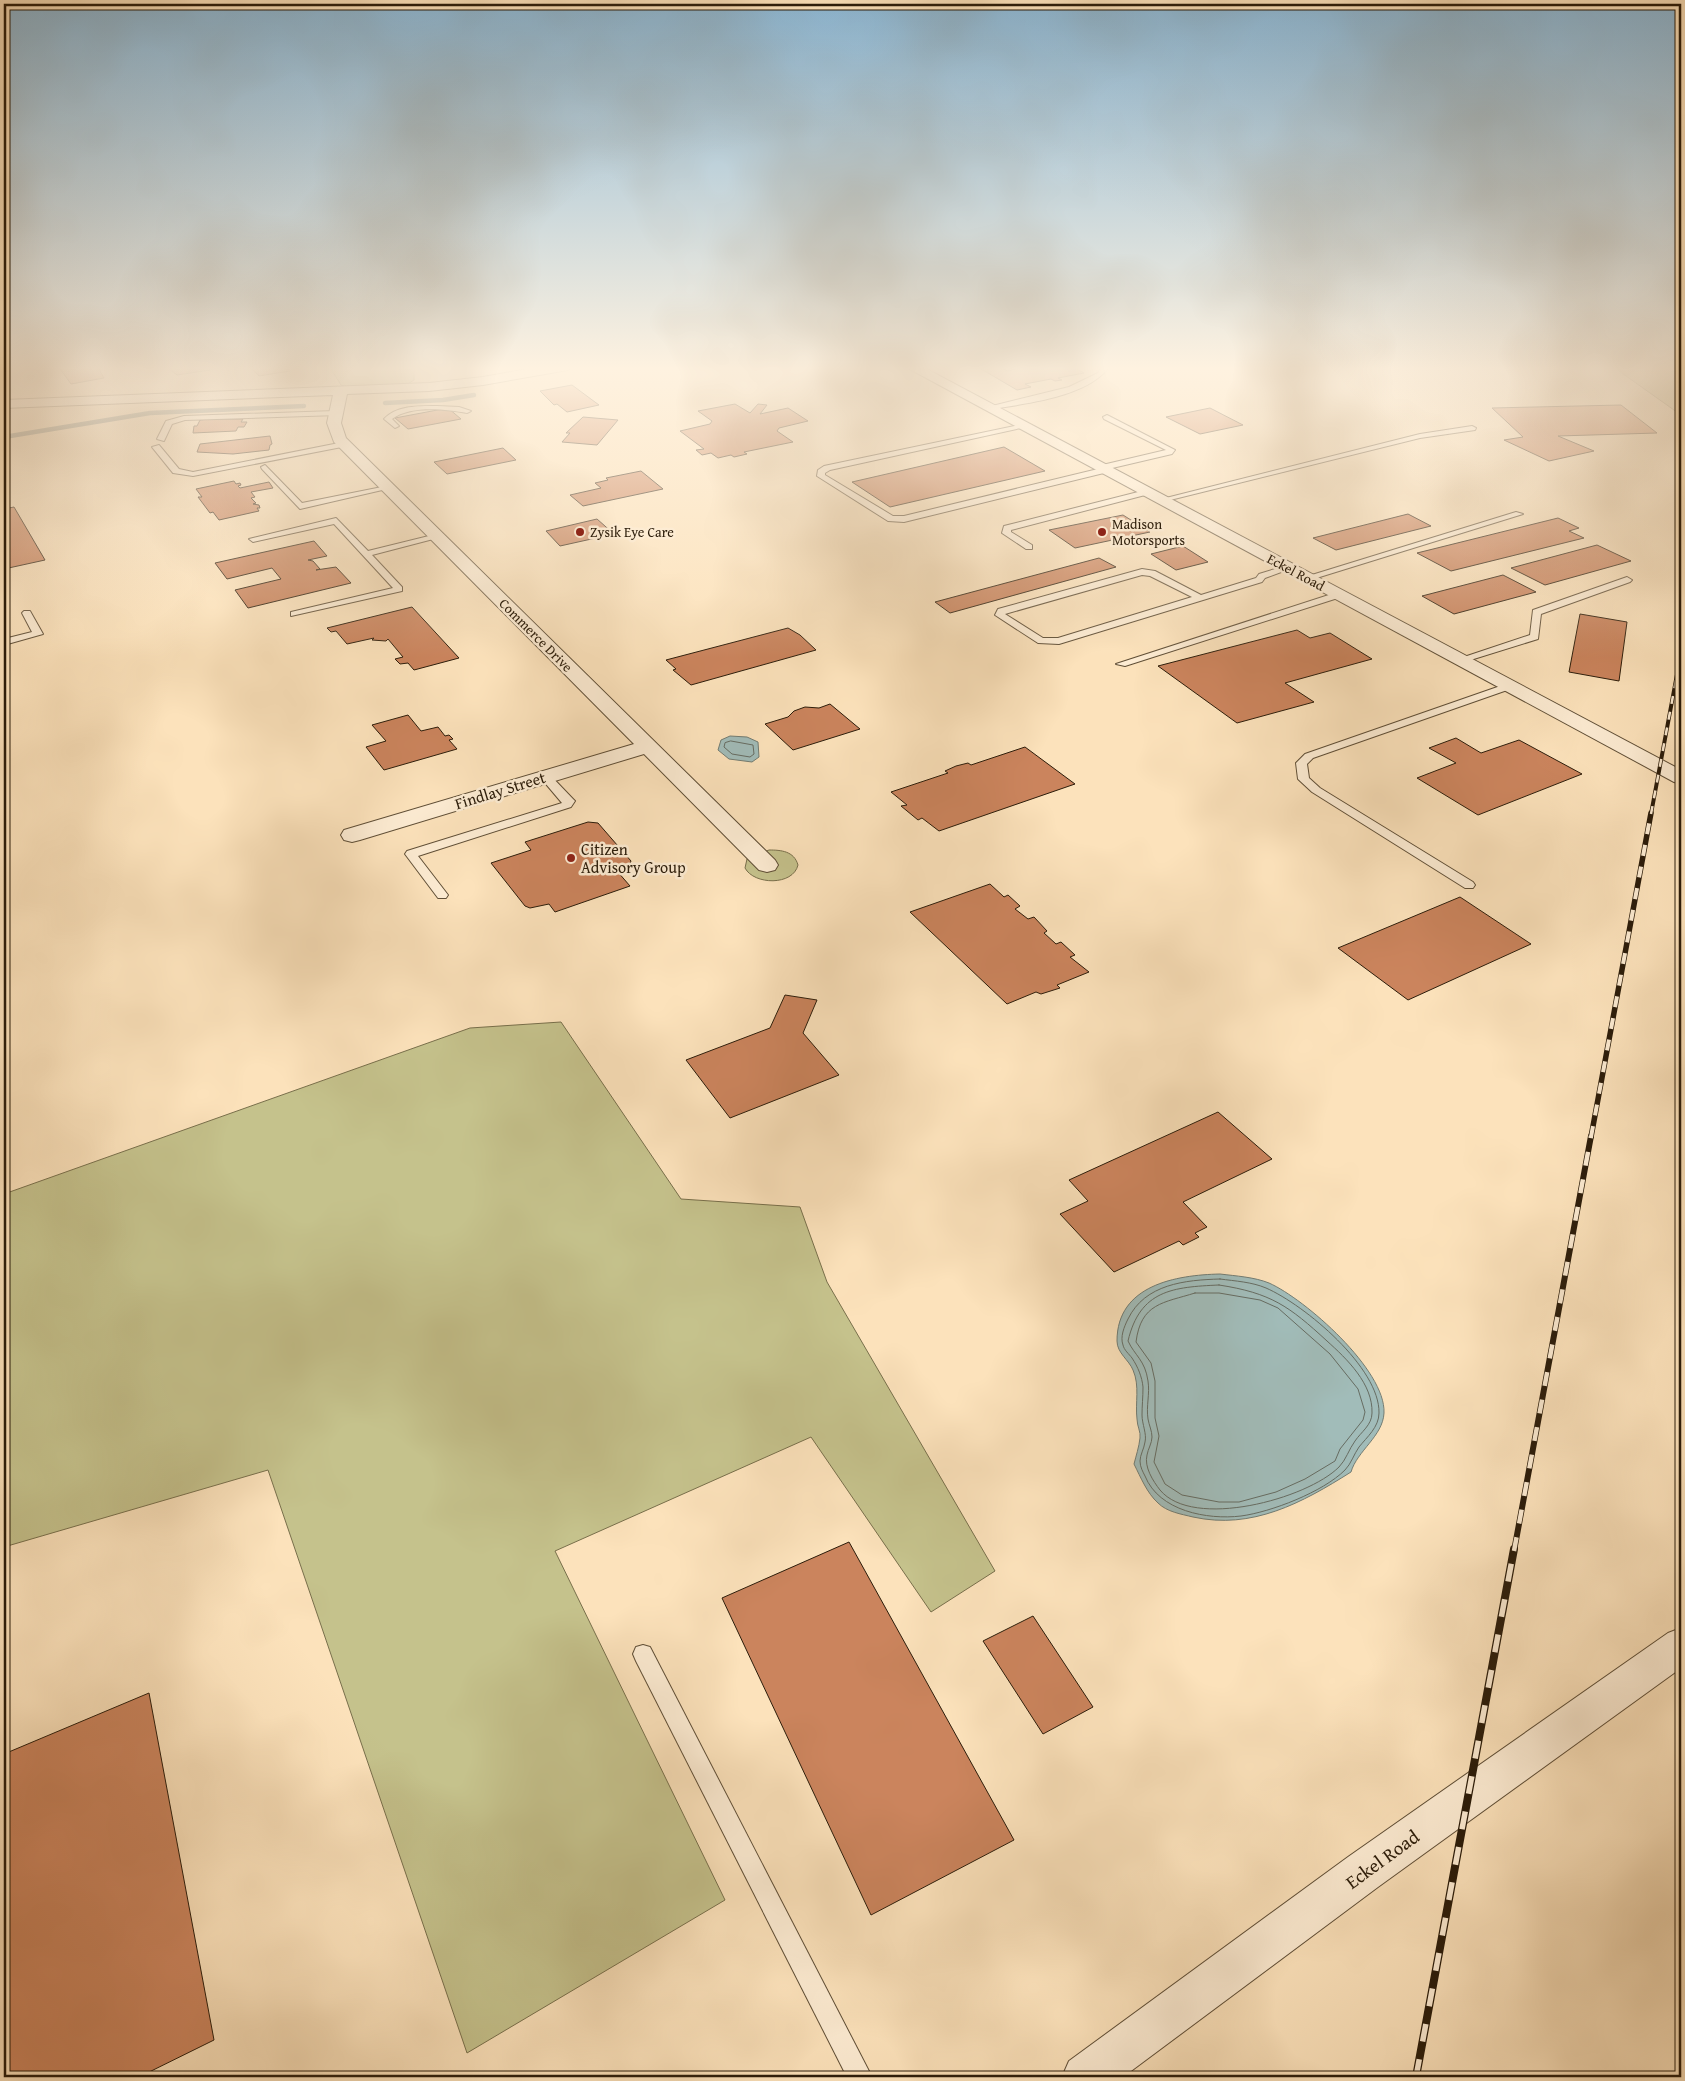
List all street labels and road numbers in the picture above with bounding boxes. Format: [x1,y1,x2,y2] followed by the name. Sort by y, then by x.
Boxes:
[1264,548,1329,596] street label: Eckel Road
[495,594,578,677] street label: Commerce Drive
[452,765,549,815] street label: Findlay Street
[1339,1822,1425,1895] street label: Eckel Road

